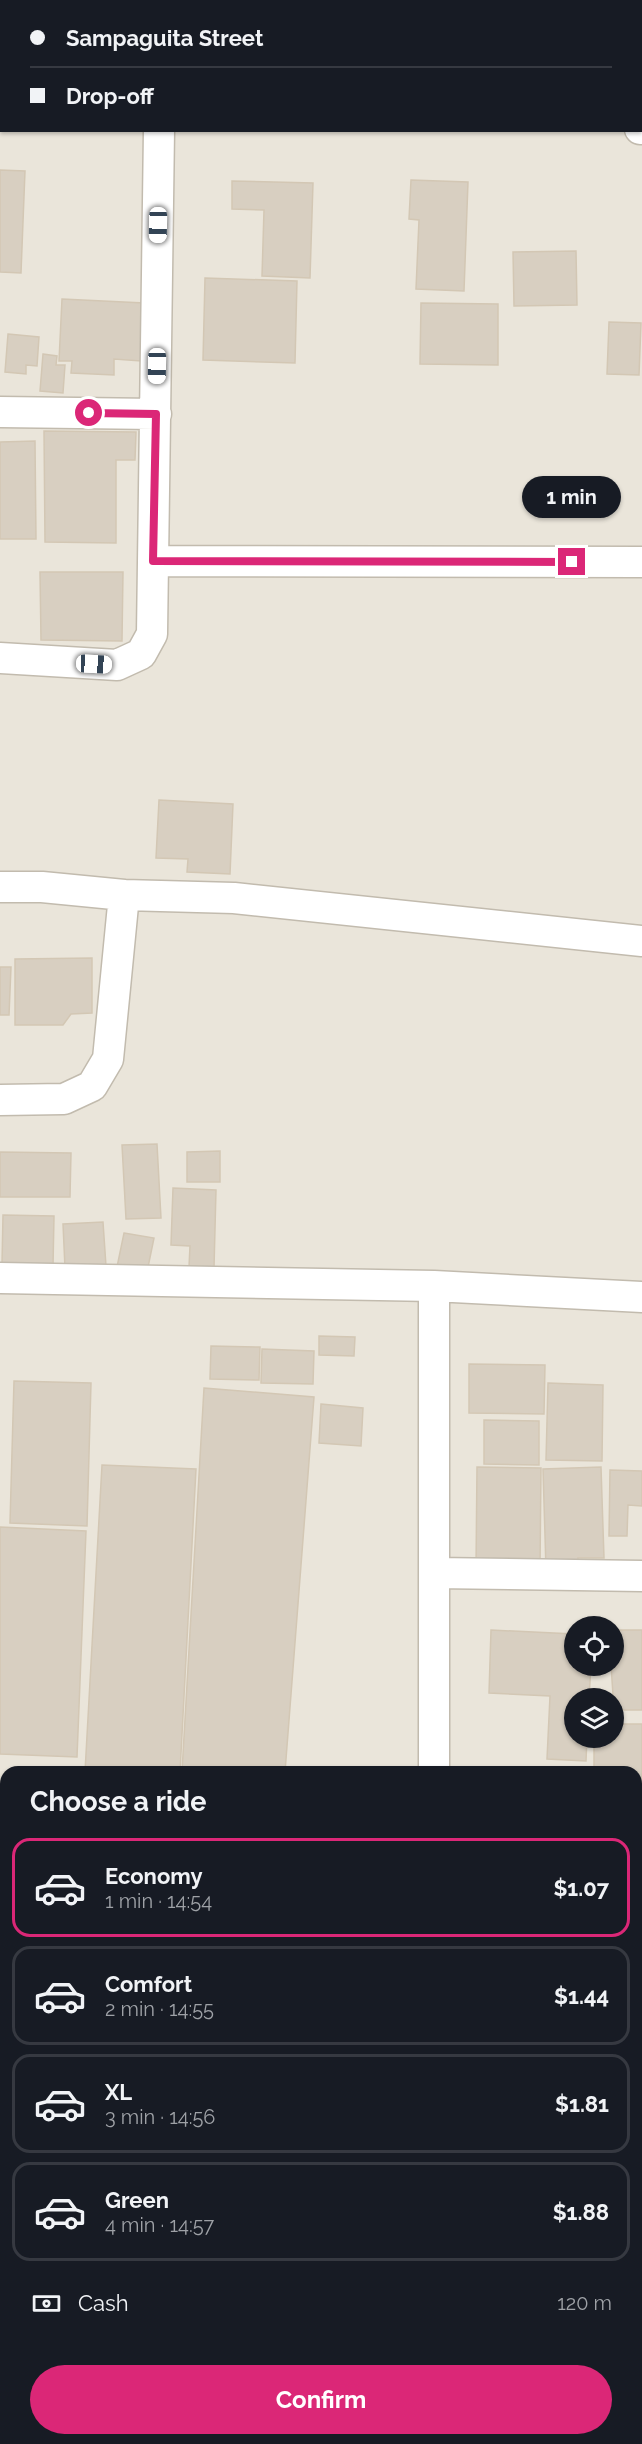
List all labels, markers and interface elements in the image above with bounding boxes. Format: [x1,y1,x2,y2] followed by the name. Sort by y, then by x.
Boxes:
[66,25,263,51] text: Sampaguita Street
[66,83,154,109] text: Drop-off
[149,207,167,243] car
[148,348,166,384] car
[75,399,102,426] route start
[522,475,622,517] callout: 1 min
[546,485,597,509] text: 1 min
[558,548,585,575] route end
[76,654,112,674] car
[564,1616,624,1748] map controls
[564,1616,624,1676] button: locate
[564,1688,624,1748] button: layers
[30,1786,206,1817] text: Choose a ride
[33,1861,87,1915] icon: car
[105,1863,203,1889] text: Economy
[553,1875,609,1901] text: $1.07
[105,1889,212,1913] text: 1 min · 14:54
[33,1969,87,2023] icon: car
[105,1971,192,1997] text: Comfort
[554,1983,609,2009] text: $1.44
[105,1997,214,2021] text: 2 min · 14:55
[33,2077,87,2131] icon: car
[105,2079,132,2105] text: XL
[555,2091,609,2117] text: $1.81
[105,2105,215,2129] text: 3 min · 14:56
[33,2185,87,2239] icon: car
[105,2187,169,2213] text: Green
[553,2199,609,2225] text: $1.88
[105,2213,214,2237] text: 4 min · 14:57
[30,2287,63,2320] icon: cash
[78,2290,129,2316] text: Cash
[557,2291,612,2315] text: 120 m
[30,2365,612,2434] button: Confirm

